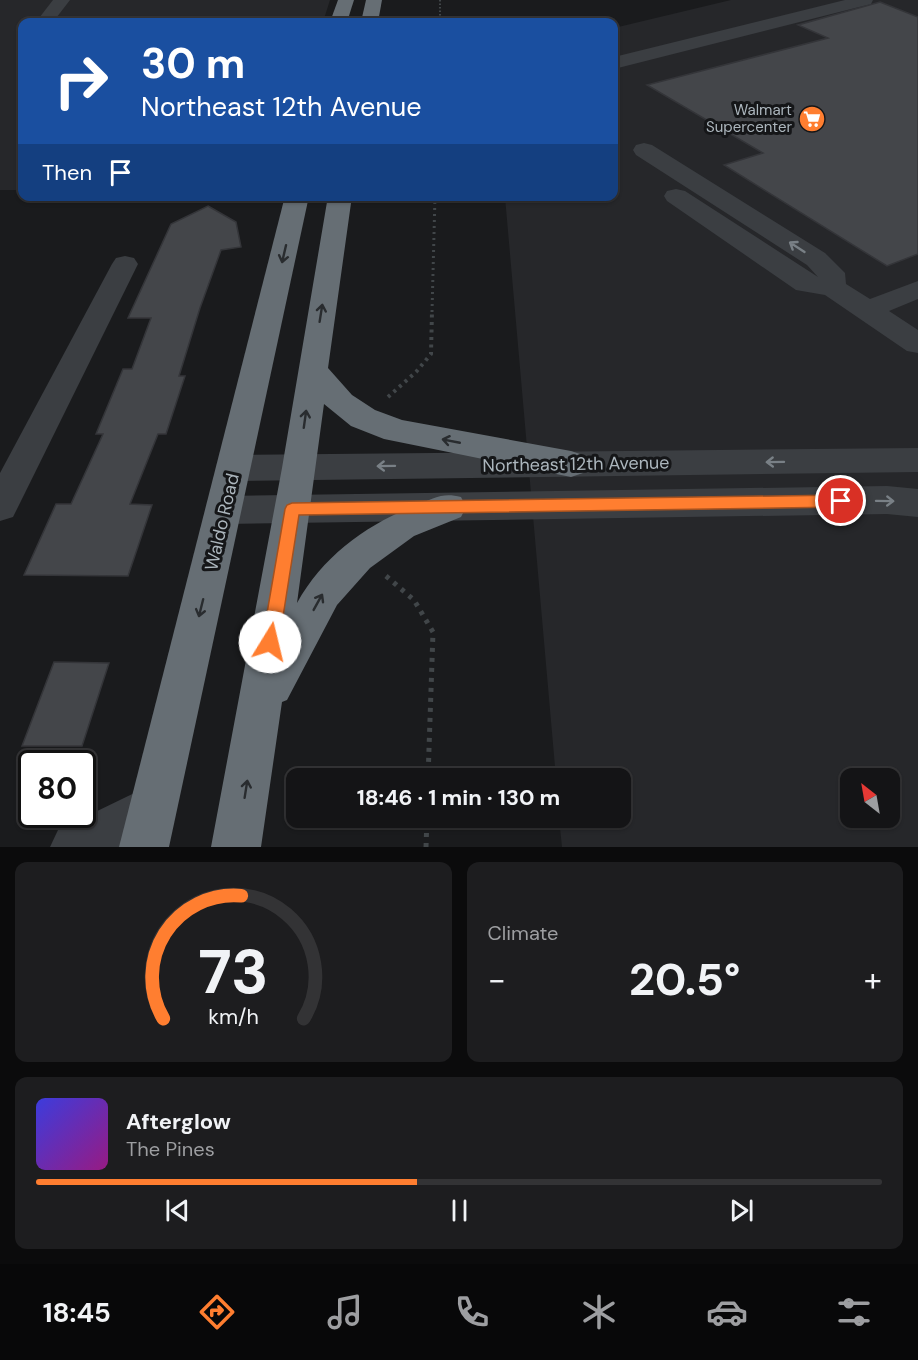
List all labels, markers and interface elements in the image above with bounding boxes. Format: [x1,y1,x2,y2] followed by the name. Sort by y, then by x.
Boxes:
[141,36,245,91] text: 30 m
[42,42,120,120] icon: right
[141,89,422,124] text: Northeast 12th Avenue
[706,100,792,137] place label: Walmart Supercenter
[797,104,827,134] supermarket icon: Walmart Supercenter
[104,156,137,189] icon: arrive
[42,158,92,187] text: Then
[789,241,806,253] one-way arrow
[278,244,290,263] one-way arrow
[316,303,327,323] one-way arrow
[300,410,311,429] one-way arrow
[442,436,462,447] one-way arrow
[482,450,670,478] street label: Northeast 12th Avenue
[766,456,786,467] one-way arrow
[377,460,397,472] one-way arrow
[199,471,245,573] street label: Waldo Road
[815,475,866,526] pin
[824,484,857,517] icon: arrive
[874,495,894,507] one-way arrow
[312,594,324,611] one-way arrow
[195,598,207,617] one-way arrow
[238,610,302,674] position arrow
[18,750,96,828] speed limit sign: 80
[840,768,900,828] north arrow
[840,768,900,828] map controls
[240,780,251,800] one-way arrow
[357,783,560,812] text: 18:46 · 1 min · 130 m
[488,920,558,946] text: Climate
[198,931,268,1012] text: 73
[629,950,740,1009] text: 20.5°
[488,958,506,1001] text: −
[864,958,882,1001] text: +
[208,1003,259,1031] text: km/h
[126,1107,231,1136] text: Afterglow
[126,1136,215,1162] text: The Pines
[161,1194,194,1227] icon: previous
[443,1194,476,1227] icon: pause
[725,1194,758,1227] icon: next
[196,1291,238,1333] icon: directions
[324,1291,366,1333] icon: music
[451,1291,493,1333] icon: phone
[578,1291,620,1333] icon: climate
[706,1291,748,1333] icon: car
[833,1291,875,1333] icon: filters
[43,1295,111,1330] text: 18:45

